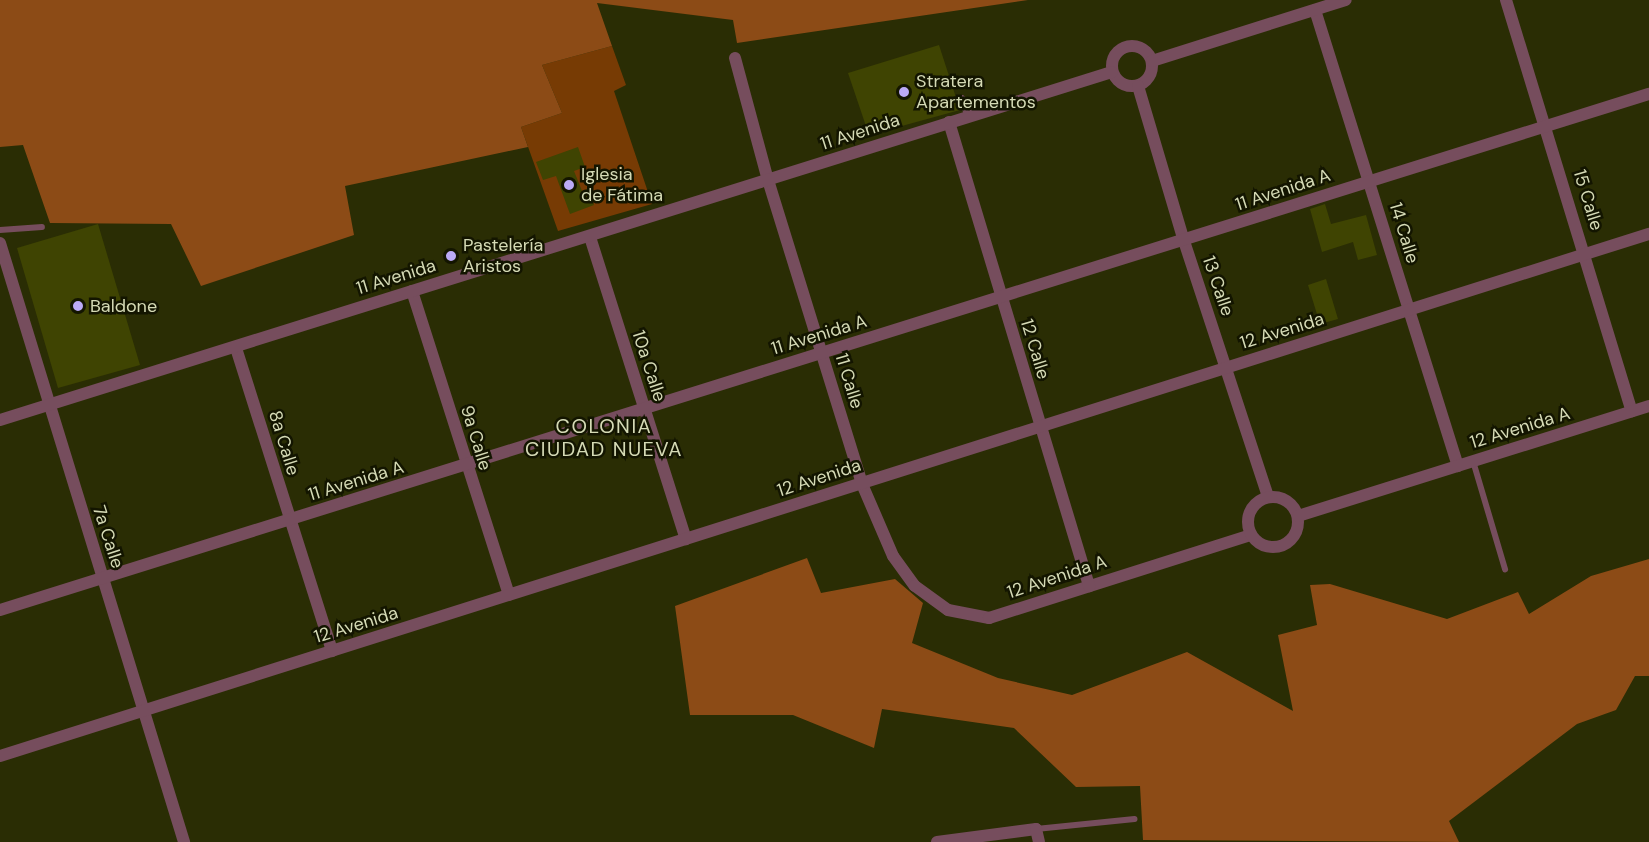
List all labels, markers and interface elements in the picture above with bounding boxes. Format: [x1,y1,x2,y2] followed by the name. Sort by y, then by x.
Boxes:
[916,71,1036,113] place label: Stratera Apartementos
[897,85,911,99] marker: Stratera Apartementos
[818,109,902,155] street label: 11 Avenida
[581,164,663,207] place label: Iglesia de Fátima
[1233,164,1333,216] street label: 11 Avenida A
[1569,167,1607,233] street label: 15 Calle
[562,178,576,192] marker: Iglesia de Fátima
[1385,200,1423,266] street label: 14 Calle
[463,235,543,278] place label: Pastelería Aristos
[444,249,458,263] marker: Pastelería Aristos
[1198,253,1238,319] street label: 13 Calle
[354,255,438,299] street label: 11 Avenida
[90,295,157,317] place label: Baldone
[71,299,85,313] marker: Baldone
[1237,308,1327,354] street label: 12 Avenida
[769,310,869,360] street label: 11 Avenida A
[1016,316,1054,382] street label: 12 Calle
[627,328,671,404] street label: 10a Calle
[830,351,868,411] street label: 11 Calle
[456,403,496,473] street label: 9a Calle
[1467,403,1573,453] street label: 12 Avenida A
[264,408,304,478] street label: 8a Calle
[525,415,683,462] district label: COLONIA CIUDAD NUEVA
[774,454,864,502] street label: 12 Avenida
[306,456,406,506] street label: 11 Avenida A
[88,503,128,571] street label: 7a Calle
[1004,551,1110,603] street label: 12 Avenida A
[311,602,401,648] street label: 12 Avenida

